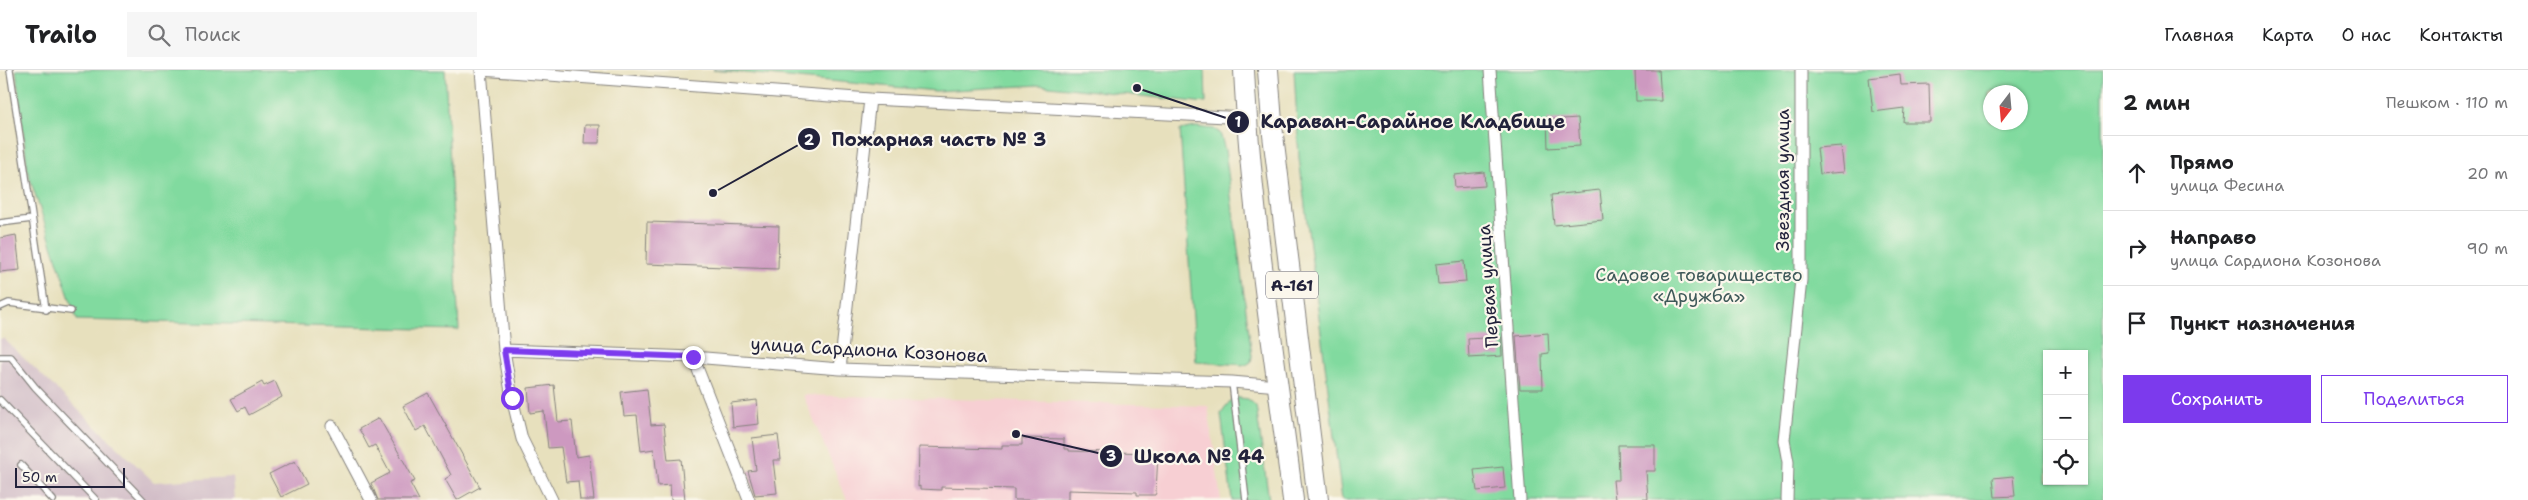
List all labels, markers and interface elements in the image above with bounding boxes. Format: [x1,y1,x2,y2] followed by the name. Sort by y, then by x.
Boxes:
[127,12,477,57] search box
[25,19,97,51] text: Trailo
[145,21,173,49] icon: search
[185,22,240,47] text: Поиск
[2164,23,2234,47] text: Главная
[2262,23,2314,47] text: Карта
[2342,23,2391,47] text: О нас
[2419,23,2503,47] text: Контакты
[1983,85,2028,130] north arrow
[2123,89,2190,117] text: 2 мин
[2386,92,2508,113] text: Пешком · 110 m
[1225,105,1575,139] callout: Караван-Сарайное Кладбище
[1261,109,1565,134] text: Караван-Сарайное Кладбище
[1771,109,1795,251] street label: Звездная улица
[1235,112,1242,132] text: 1
[796,122,1056,156] callout: Пожарная часть № 3
[832,127,1046,152] text: Пожарная часть № 3
[804,130,815,150] text: 2
[2170,150,2234,175] text: Прямо
[2123,159,2151,187] icon: ahead
[2467,163,2508,184] text: 20 m
[2170,175,2284,196] text: улица Фесина
[1472,224,1504,348] street label: Первая улица
[2170,225,2256,250] text: Направо
[2123,234,2151,262] icon: right
[2467,238,2508,259] text: 90 m
[2170,250,2381,271] text: улица Сардиона Козонова
[1595,263,1803,308] park label: Садовое товарищество «Дружба»
[1266,272,1318,298] road number: А-161
[2123,309,2151,337] icon: arrive
[2170,311,2355,336] text: Пункт назначения
[750,332,988,368] street label: улица Сардиона Козонова
[682,346,705,369] route end
[2043,350,2088,485] map controls
[2043,350,2088,395] button: +
[2123,375,2311,423] button: Сохранить
[2321,375,2508,423] button: Поделиться
[501,387,524,410] route start
[2043,395,2088,440] button: −
[1098,439,1274,473] callout: Школа № 44
[2043,440,2088,485] button: locate
[1134,444,1265,469] text: Школа № 44
[1106,446,1116,466] text: 3
[15,465,125,488] scale bar
[22,468,57,486] text: 50 m

